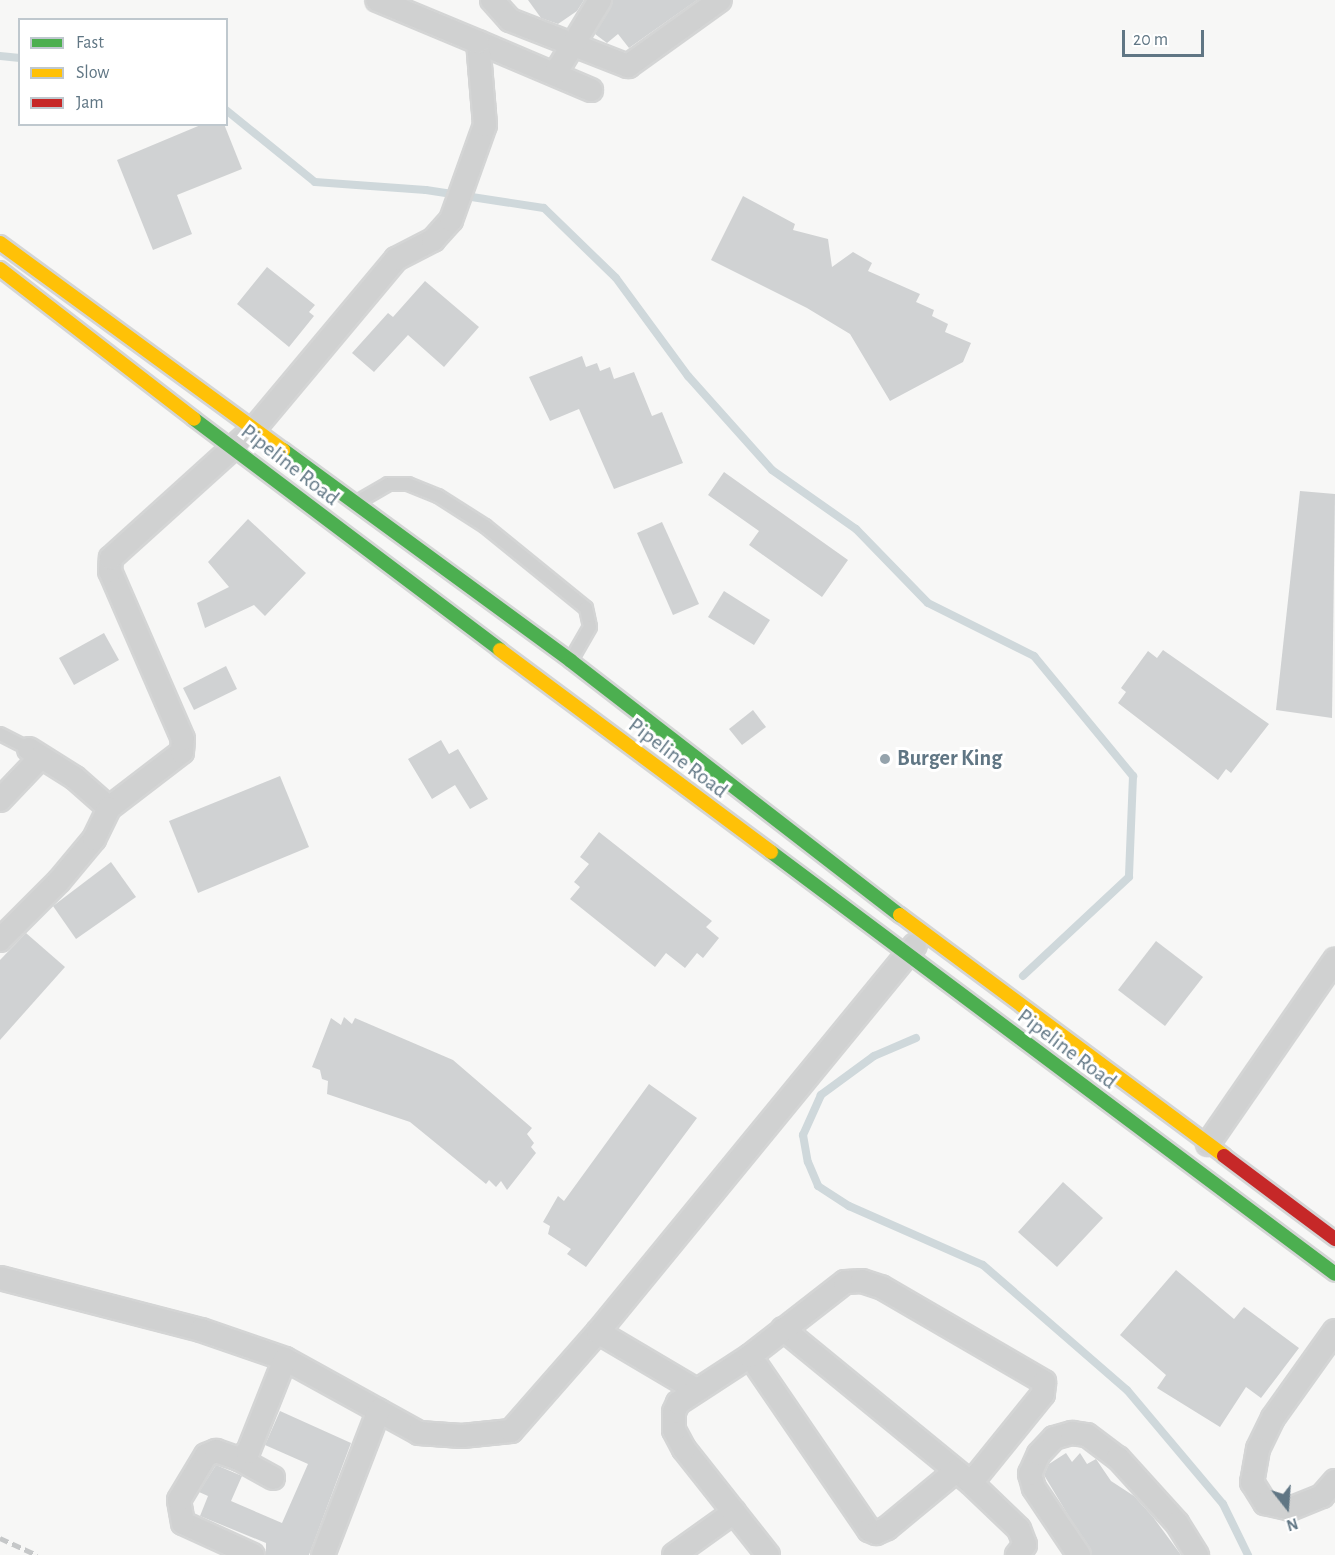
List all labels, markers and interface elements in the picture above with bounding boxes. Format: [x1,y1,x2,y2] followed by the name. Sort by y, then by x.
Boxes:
[18,18,228,126] legend
[1125,18,1208,56] scale bar
[1133,31,1168,49] text: 20 m
[76,34,104,52] text: Fast
[76,64,109,82] text: Slow
[76,94,104,112] text: Jam
[235,418,345,512] street label: Pipeline Road
[623,712,733,804] street label: Pipeline Road
[897,746,1002,772] place label: Burger King
[878,752,892,766] marker: Burger King
[1012,1003,1122,1095] street label: Pipeline Road
[1257,1477,1317,1537] north arrow
[1285,1515,1300,1533] text: N

